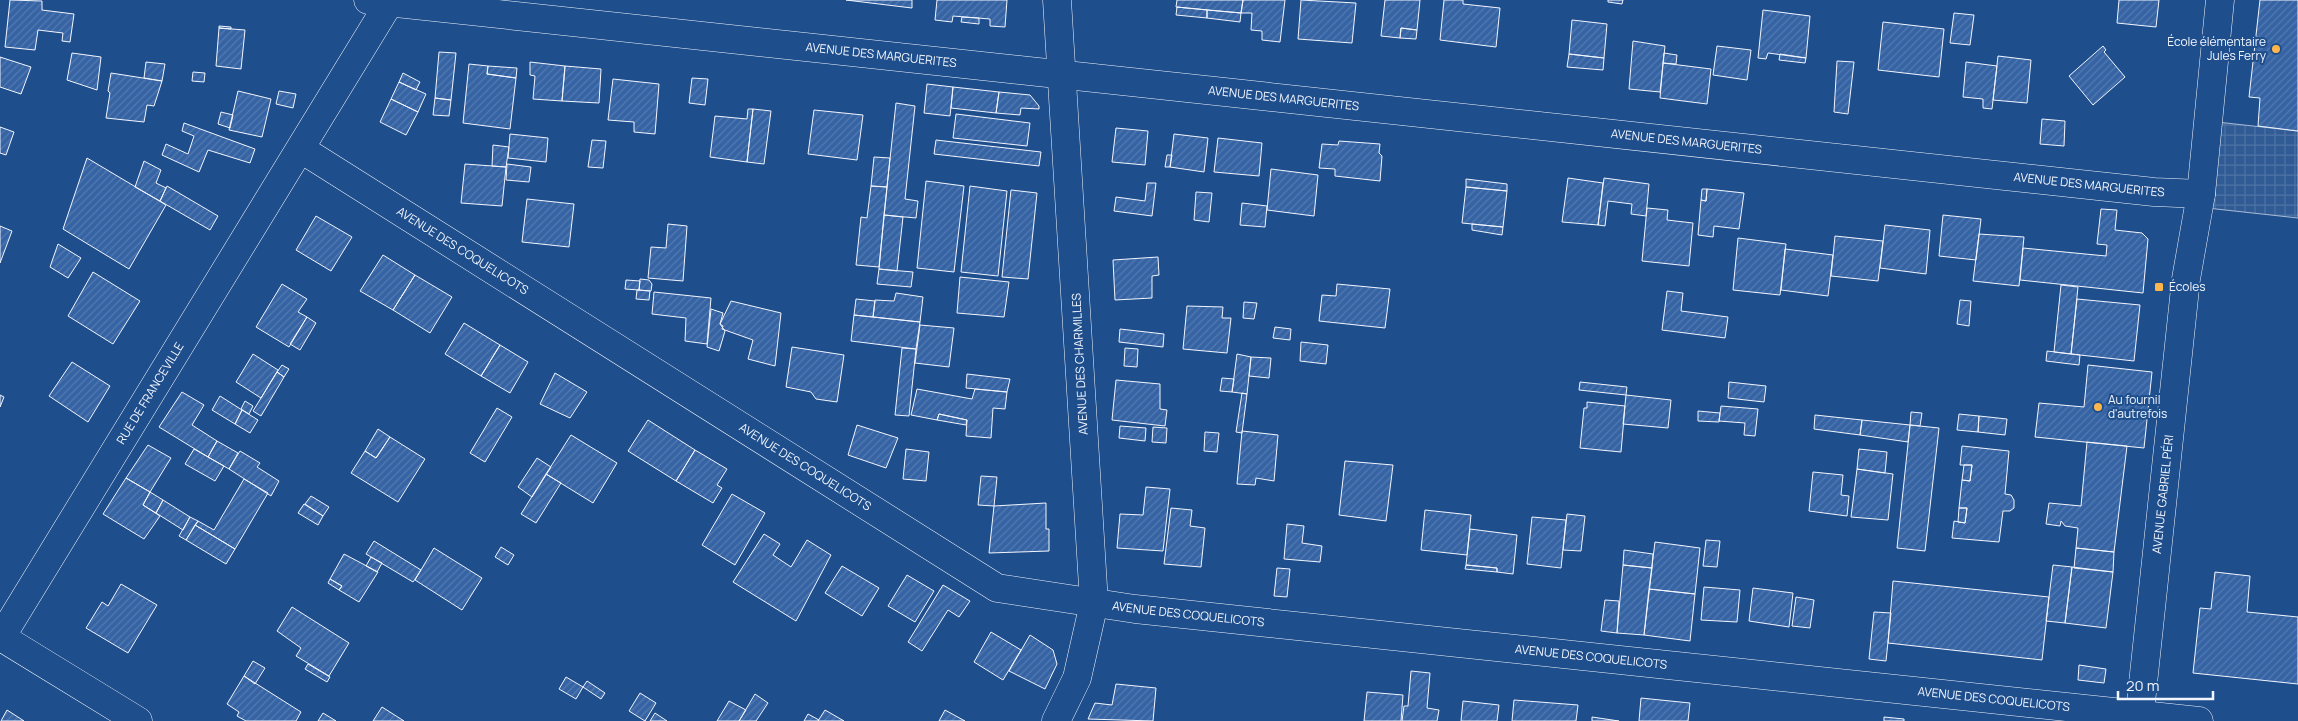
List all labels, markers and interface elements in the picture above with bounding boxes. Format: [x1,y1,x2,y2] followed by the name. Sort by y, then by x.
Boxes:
[2167,33,2267,64] place label: École élémentaire Jules Ferry
[805,38,957,71] street label: AVENUE DES MARGUERITES
[2270,43,2282,55] marker: École élémentaire Jules Ferry
[1207,81,1360,115] street label: AVENUE DES MARGUERITES
[1610,125,1763,158] street label: AVENUE DES MARGUERITES
[2013,168,2165,200] street label: AVENUE DES MARGUERITES
[394,202,532,298] street label: AVENUE DES COQUELICOTS
[2169,278,2206,295] place label: Écoles
[2153,281,2165,293] marker: Écoles
[1067,293,1092,435] street label: AVENUE DES CHARMILLES
[112,339,188,447] street label: RUE DE FRANCEVILLE
[2108,391,2167,422] place label: Au fournil d'autrefois
[2092,401,2104,413] marker: Au fournil d'autrefois
[736,419,875,515] street label: AVENUE DES COQUELICOTS
[2148,434,2177,555] street label: AVENUE GABRIEL PÉRI
[1111,597,1265,631] street label: AVENUE DES COQUELICOTS
[1514,640,1668,673] street label: AVENUE DES COQUELICOTS
[2118,668,2213,700] scale bar
[2126,675,2159,696] text: 20 m
[1917,682,2071,715] street label: AVENUE DES COQUELICOTS

